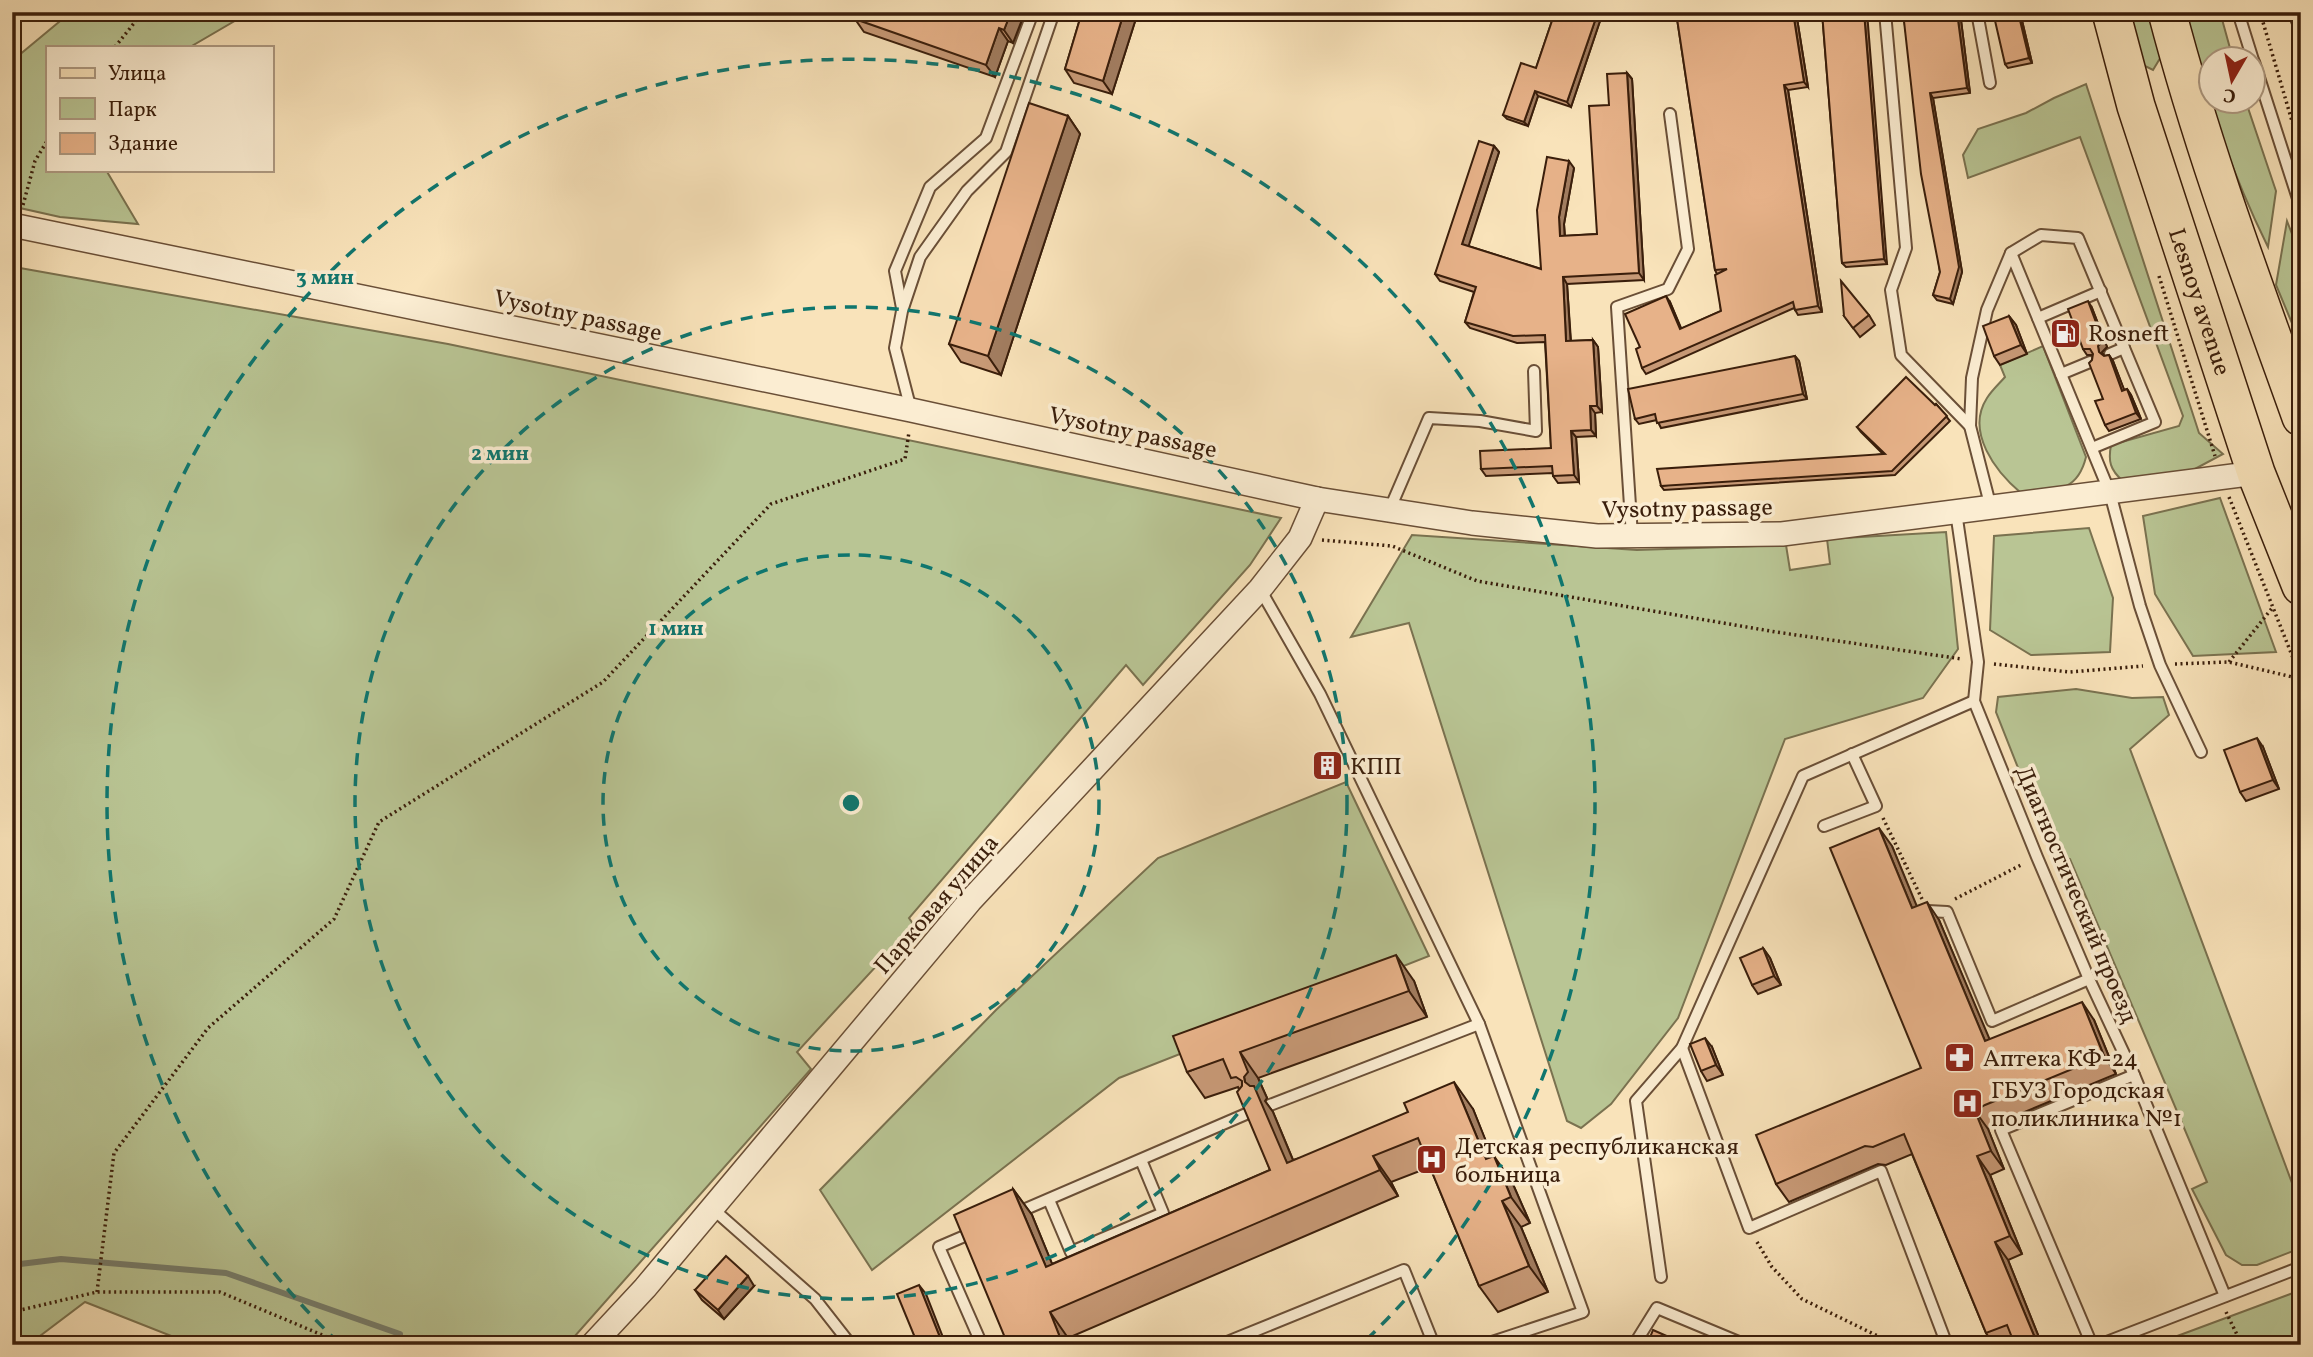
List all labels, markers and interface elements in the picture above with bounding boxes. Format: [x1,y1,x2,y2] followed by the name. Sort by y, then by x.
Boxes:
[46,46,273,172] legend
[2198,46,2268,116] north arrow
[108,60,166,89] text: Улица
[2222,81,2238,109] text: С
[108,96,157,125] text: Парк
[108,130,178,159] text: Здание
[2158,224,2238,380] street label: Lesnoy avenue
[296,264,354,293] text: 3 мин
[490,282,665,351] street label: Vysotny passage
[2048,316,2082,350] fuel station icon: Rosneft
[2088,318,2169,352] place label: Rosneft
[1045,399,1220,468] street label: Vysotny passage
[471,440,529,469] text: 2 мин
[1601,492,1773,528] street label: Vysotny passage
[648,615,704,644] text: 1 мин
[1310,749,1344,783] building icon: КПП
[1350,751,1402,785] place label: КПП
[2005,761,2145,1029] street label: Диагностический проезд
[839,791,863,815] centre of rings
[867,828,1008,983] street label: Парковая улица
[1943,1041,1977,1075] pharmacy icon: Аптека КФ-24
[1983,1043,2138,1077] place label: Аптека КФ-24
[1991,1075,2182,1137] place label: ГБУЗ Городская поликлиника №1
[1951,1087,1985,1121] hospital icon: ГБУЗ Городская поликлиника №1
[1455,1131,1739,1193] place label: Детская республиканская больница
[1415,1143,1449,1177] hospital icon: Детская республиканская больница

